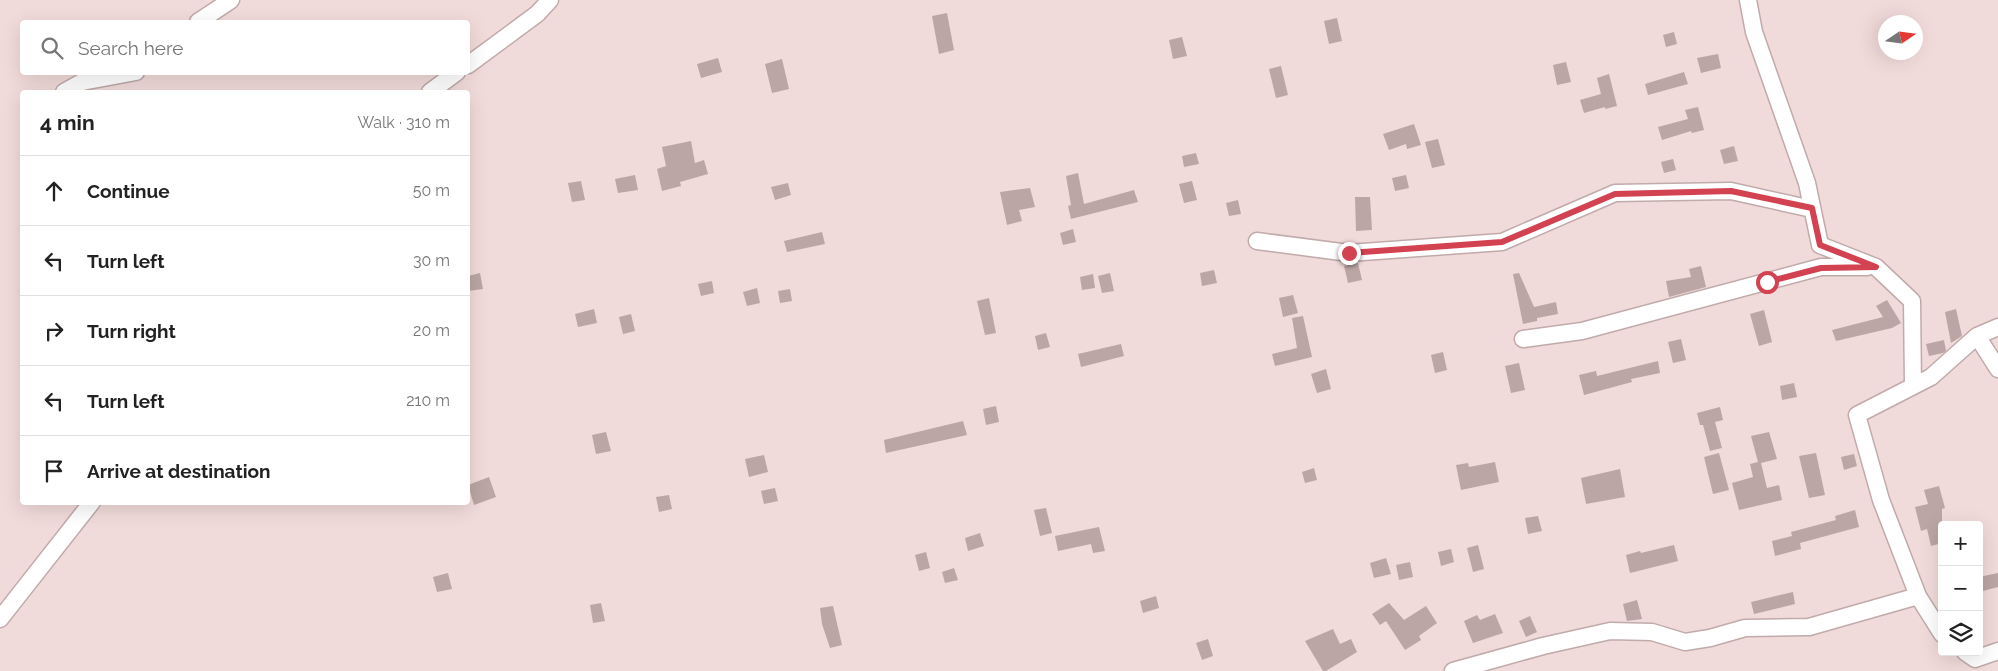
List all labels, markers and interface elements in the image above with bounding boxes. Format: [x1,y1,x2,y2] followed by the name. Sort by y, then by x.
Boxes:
[1878,15,1923,60] north arrow
[20,20,470,75] search box
[38,34,66,62] icon: search
[78,37,184,59] text: Search here
[40,110,95,135] text: 4 min
[357,113,450,132] text: Walk · 310 m
[40,177,68,205] icon: ahead
[87,180,170,202] text: Continue
[413,181,450,200] text: 50 m
[1338,242,1361,265] route end
[40,247,68,275] icon: left
[87,250,164,272] text: Turn left
[413,251,450,270] text: 30 m
[1756,271,1779,294] route start
[40,317,68,345] icon: right
[87,320,176,342] text: Turn right
[413,321,450,340] text: 20 m
[40,387,68,415] icon: left
[87,390,164,412] text: Turn left
[406,391,450,410] text: 210 m
[40,457,68,485] icon: arrive
[87,460,271,482] text: Arrive at destination
[1938,521,1983,656] map controls
[1938,521,1983,566] button: +
[1938,566,1983,611] button: −
[1938,611,1983,656] button: layers

